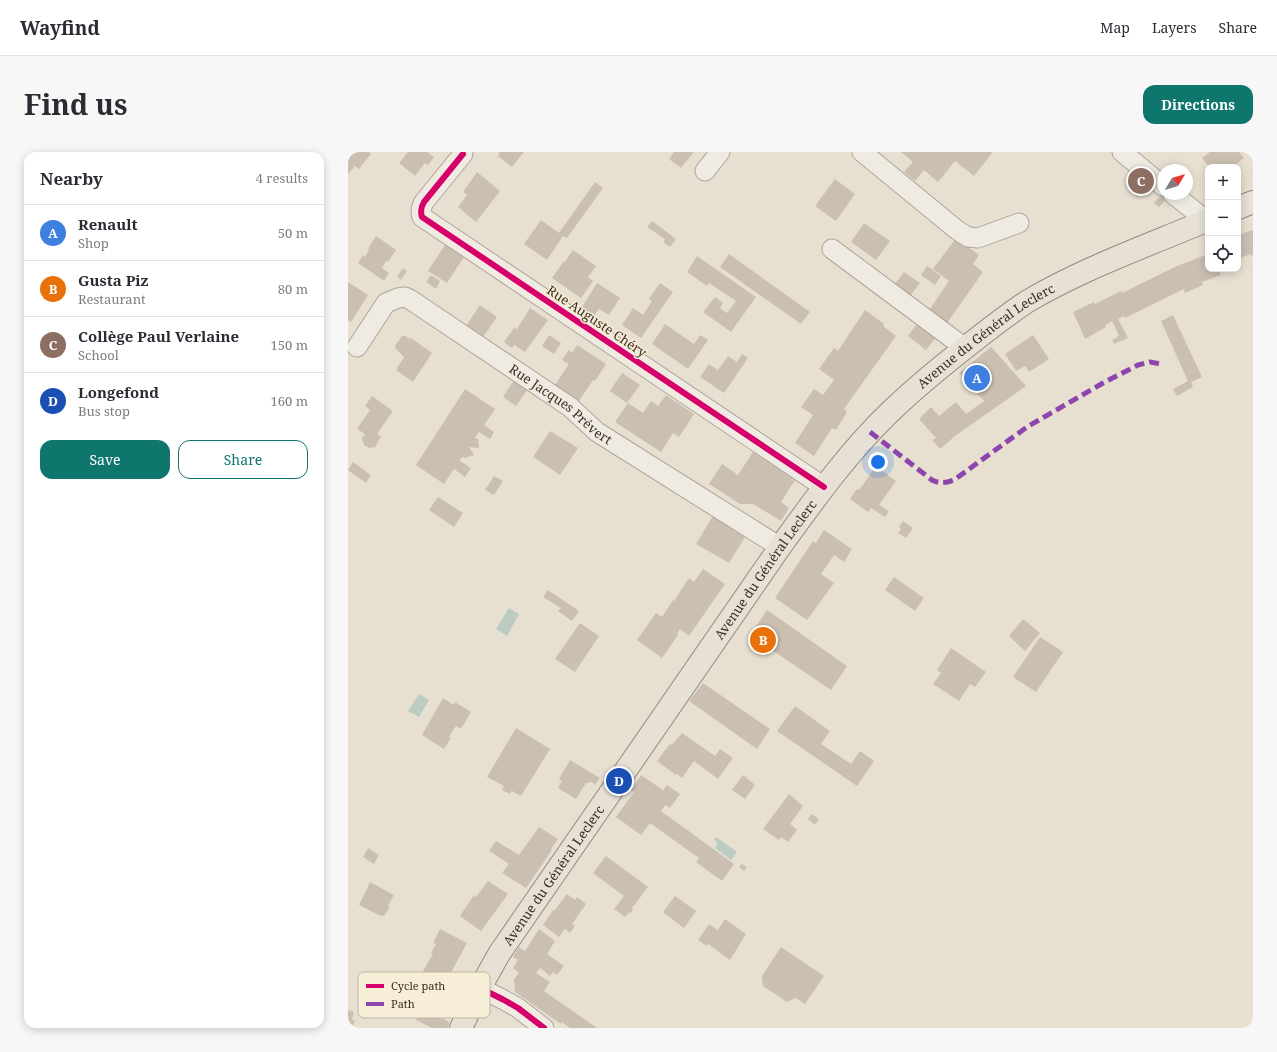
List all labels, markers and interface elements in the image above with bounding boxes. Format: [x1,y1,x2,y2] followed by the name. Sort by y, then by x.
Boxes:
[20,15,100,41] text: Wayfind
[1100,18,1130,37] text: Map
[1152,18,1197,37] text: Layers
[1219,18,1257,37] text: Share
[24,85,128,123] text: Find us
[1143,85,1253,124] button: Directions
[1157,164,1193,200] north arrow
[1205,164,1241,272] map controls
[1205,164,1241,200] button: +
[1128,166,1154,196] pin: C
[40,167,103,190] text: Nearby
[256,169,308,187] text: 4 results
[1205,200,1241,236] button: −
[78,214,138,234] text: Renault
[48,224,58,242] text: A
[278,224,308,242] text: 50 m
[78,234,109,252] text: Shop
[1205,236,1241,272] button: locate
[78,270,149,290] text: Gusta Piz
[49,280,57,298] text: B
[278,280,308,298] text: 80 m
[543,281,651,362] street label: Rue Auguste Chéry
[915,282,1059,392] street label: Avenue du Général Leclerc
[78,290,146,308] text: Restaurant
[78,326,239,346] text: Collège Paul Verlaine
[49,336,57,354] text: C
[271,336,308,354] text: 150 m
[78,346,119,364] text: School
[506,360,616,448] street label: Rue Jacques Prévert
[964,363,990,393] pin: A
[78,382,159,402] text: Longefond
[48,392,58,410] text: D
[271,392,308,410] text: 160 m
[78,402,130,420] text: Bus stop
[40,440,170,479] button: Save
[178,440,308,479] button: Share
[868,452,888,472] your location
[710,496,821,643] street label: Avenue du Général Leclerc
[750,625,776,655] pin: B
[606,766,632,796] pin: D
[499,801,608,949] street label: Avenue du Général Leclerc
[358,972,490,1018] legend
[391,978,445,993] text: Cycle path
[391,996,415,1011] text: Path

